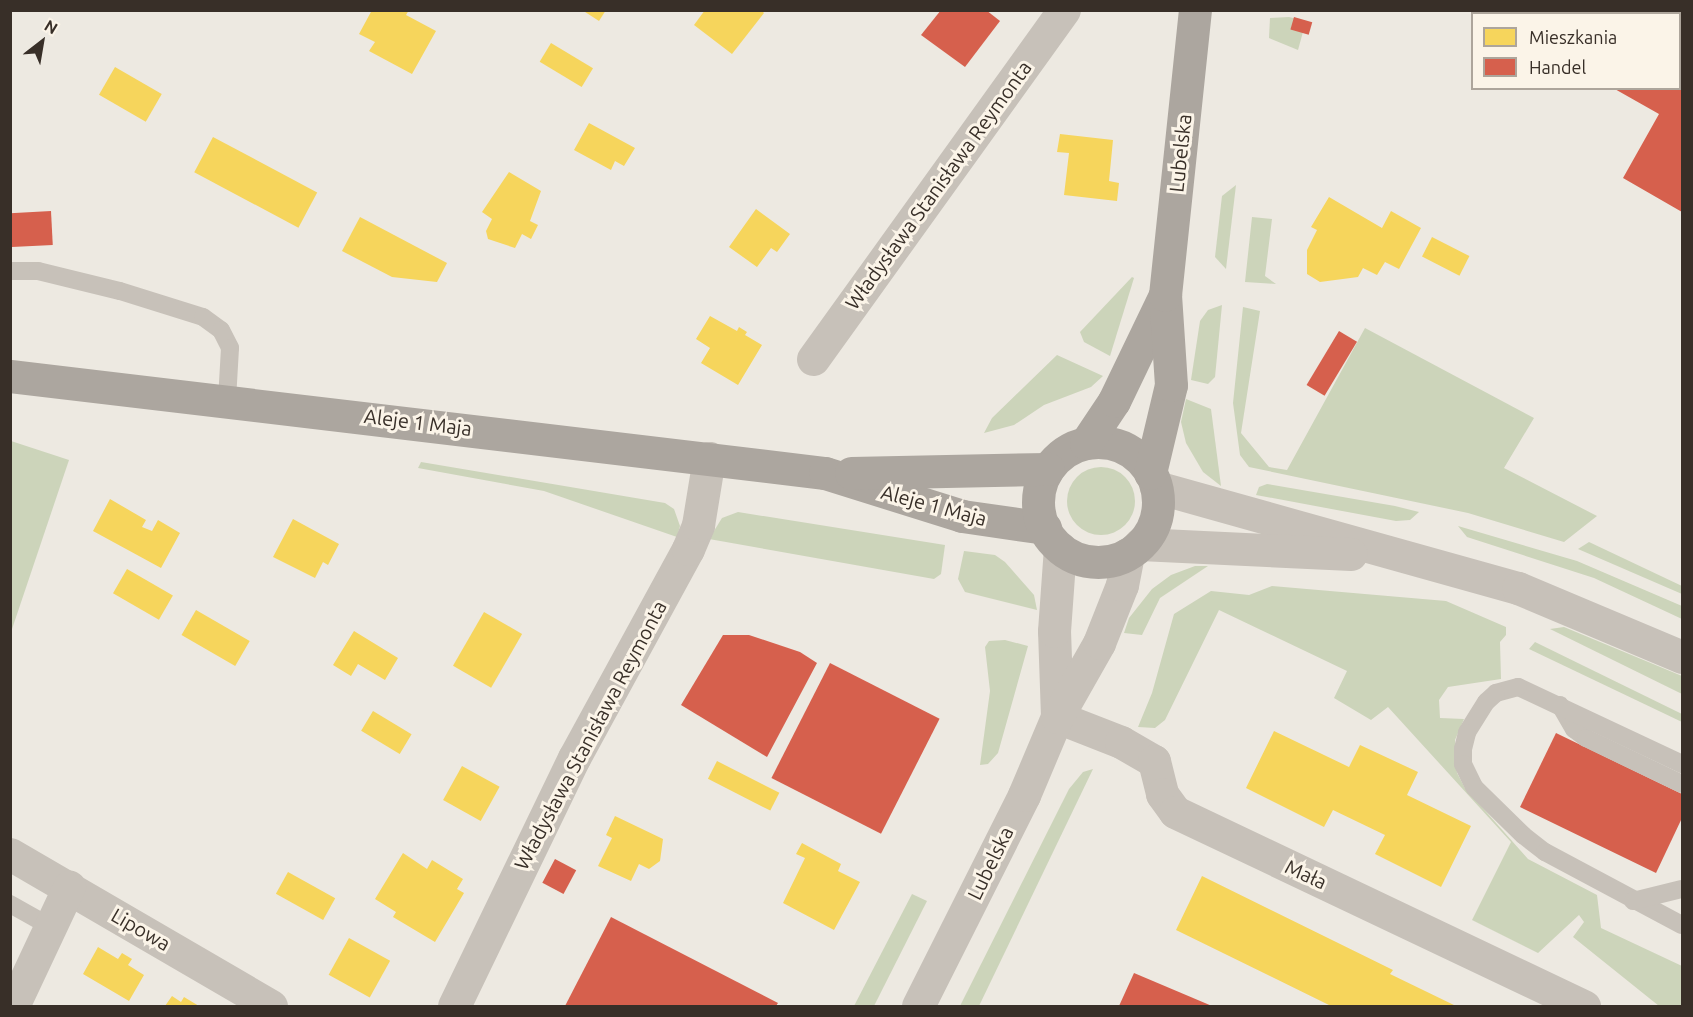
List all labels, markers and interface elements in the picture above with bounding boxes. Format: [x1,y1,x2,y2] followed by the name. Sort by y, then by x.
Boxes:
[12,12,72,72] north arrow
[1471,12,1681,90] legend
[42,16,61,37] text: N
[1529,27,1617,47] text: Mieszkania
[840,56,1036,314] street label: Władysława Stanisława Reymonta
[1529,57,1586,77] text: Handel
[1164,113,1196,193] street label: Lubelska
[363,403,473,441] street label: Aleje 1 Maja
[879,479,989,531] street label: Aleje 1 Maja
[509,596,671,874] street label: Władysława Stanisława Reymonta
[962,822,1018,904] street label: Lubelska
[1281,854,1331,894] street label: Mała
[107,903,175,955] street label: Lipowa

